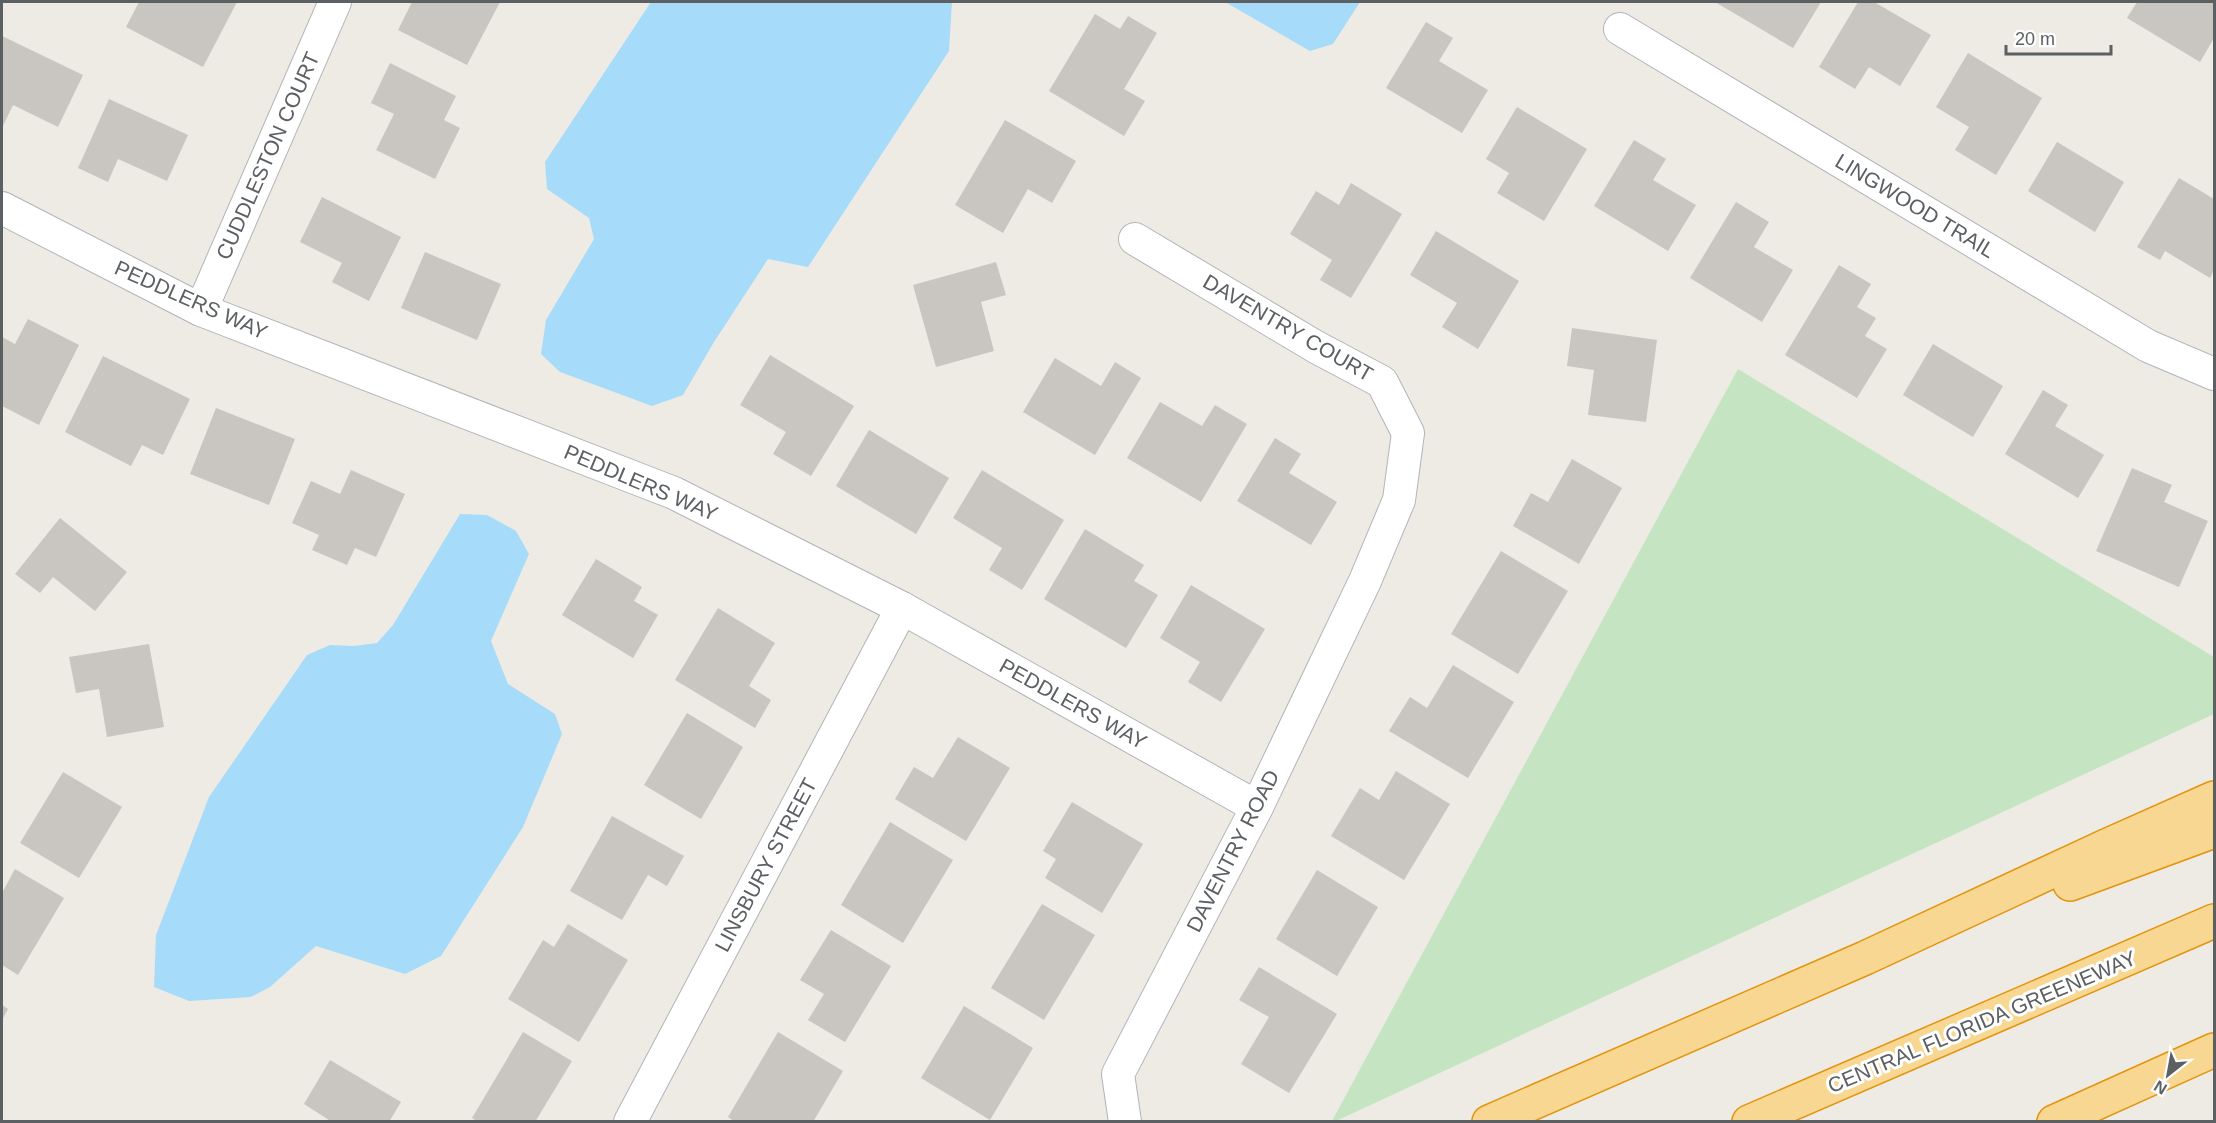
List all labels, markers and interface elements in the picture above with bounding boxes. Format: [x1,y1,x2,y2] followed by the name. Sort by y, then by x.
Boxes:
[2006,18,2111,56] scale bar
[2015,29,2055,49] text: 20 m
[211,48,324,263] street label: CUDDLESTON COURT
[1831,149,1999,262] street label: LINGWOOD TRAIL
[111,256,271,344] street label: PEDDLERS WAY
[1199,270,1377,386] street label: DAVENTRY COURT
[561,440,721,525] street label: PEDDLERS WAY
[996,654,1151,754] street label: PEDDLERS WAY
[1182,766,1283,936] street label: DAVENTRY ROAD
[710,774,821,955] street label: LINSBURY STREET
[1824,946,2140,1097] street label: CENTRAL FLORIDA GREENEWAY
[2138,1045,2198,1105] north arrow
[2151,1077,2170,1098] text: N

